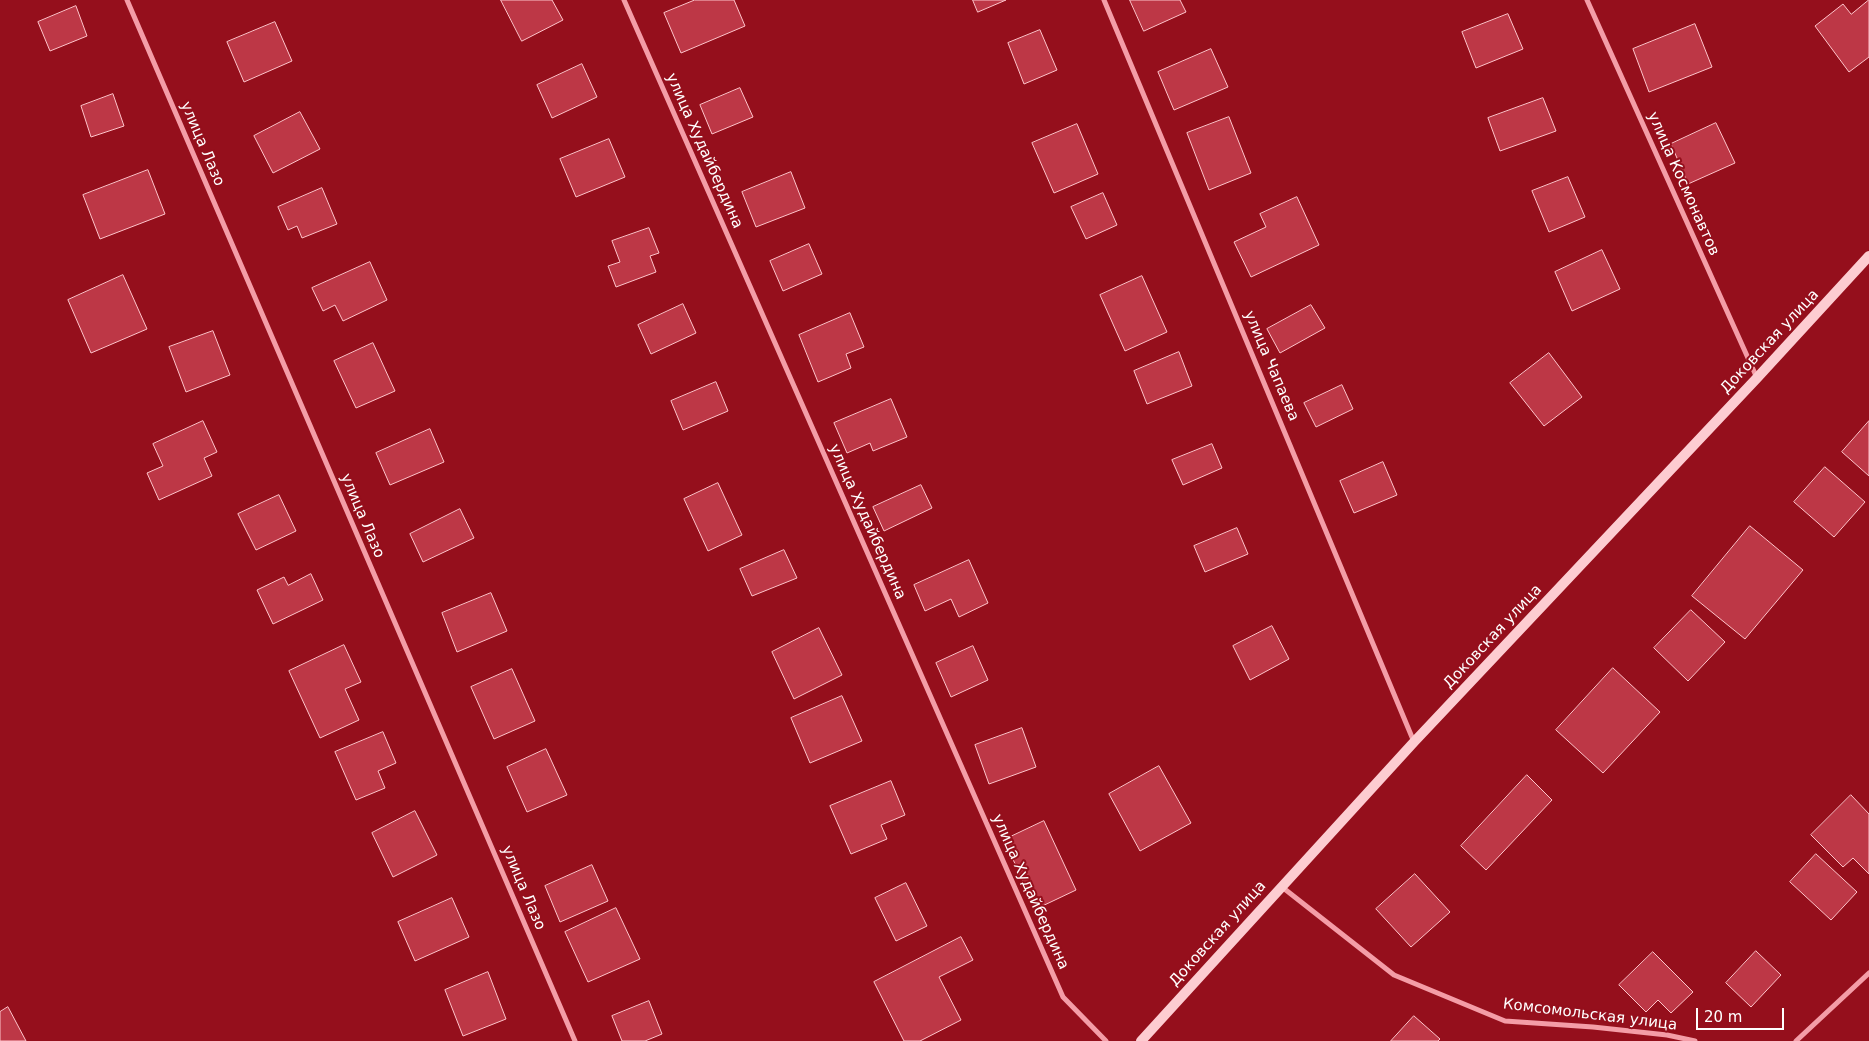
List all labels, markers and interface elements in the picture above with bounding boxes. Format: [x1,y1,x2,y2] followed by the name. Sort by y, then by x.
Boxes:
[662,71,746,231] street label: улица Худайбердина
[176,99,228,189] street label: улица Лазо
[1643,109,1723,259] street label: улица Космонавтов
[1717,286,1823,398] street label: Доковская улица
[1240,308,1302,424] street label: улица Чапаева
[825,442,909,602] street label: улица Худайбердина
[336,471,388,561] street label: улица Лазо
[1440,581,1546,693] street label: Доковская улица
[988,812,1072,972] street label: улица Худайбердина
[497,843,549,933] street label: улица Лазо
[1166,877,1270,991] street label: Доковская улица
[1502,995,1678,1035] street label: Комсомольская улица
[1699,998,1786,1030] scale bar
[1704,1008,1742,1026] text: 20 m

